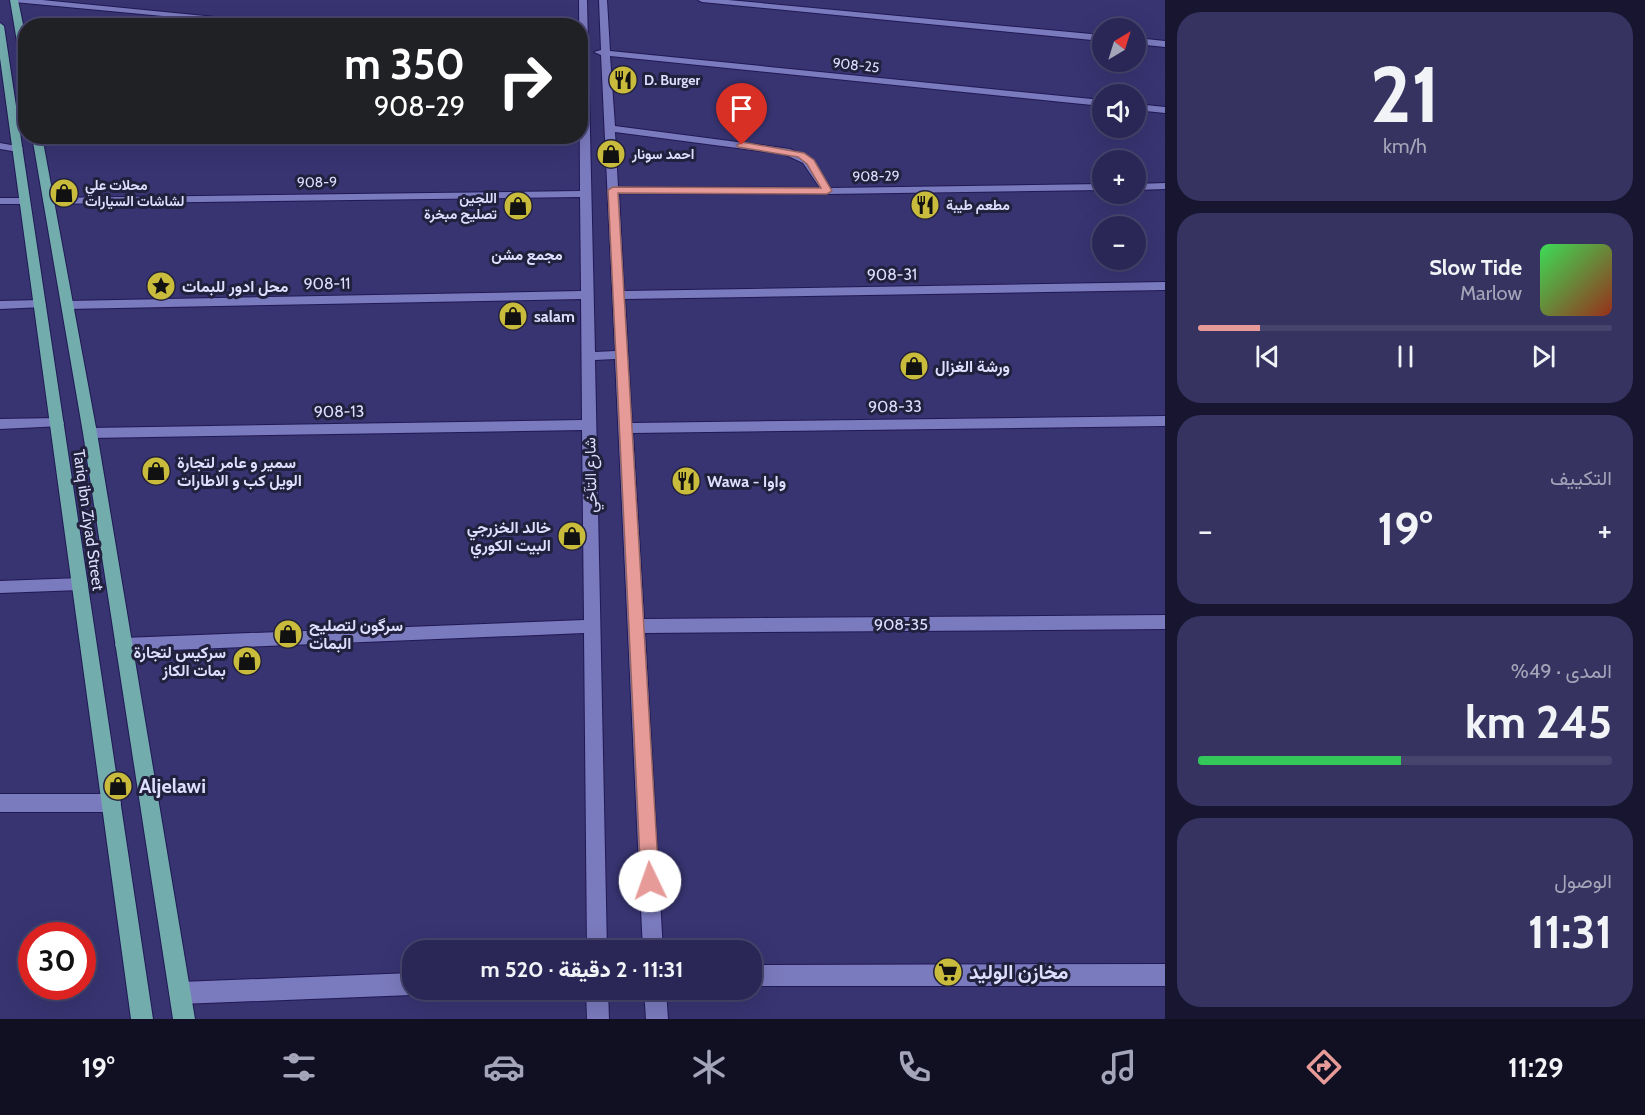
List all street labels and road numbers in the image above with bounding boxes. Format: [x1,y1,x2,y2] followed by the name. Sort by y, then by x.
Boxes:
[832,54,880,76] street label: 908-25
[852,167,900,185] street label: 908-29
[297,173,337,191] street label: 908-9
[867,265,917,284] street label: 908-31
[303,274,351,293] street label: 908-11
[868,397,922,416] street label: 908-33
[314,402,364,421] street label: 908-13
[580,437,605,513] street label: شارع التآخي
[69,448,108,592] street label: Tariq ibn Ziyad Street
[874,615,928,634] street label: 908-35

